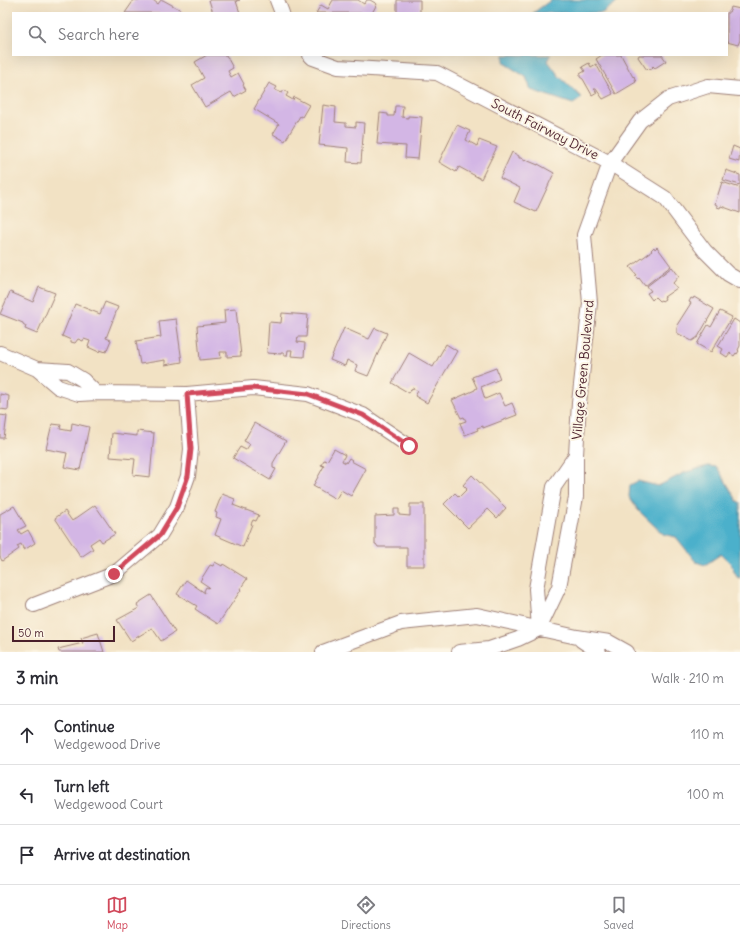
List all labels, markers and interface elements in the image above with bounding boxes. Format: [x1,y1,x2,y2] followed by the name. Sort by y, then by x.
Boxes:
[12,12,728,56] search box
[26,23,48,45] icon: search
[58,25,139,44] text: Search here
[488,95,602,163] street label: South Fairway Drive
[568,299,598,441] street label: Village Green Boulevard
[400,437,418,455] route start
[105,565,123,583] route end
[12,624,115,643] scale bar
[18,626,44,640] text: 50 m
[16,667,58,689] text: 3 min
[651,670,724,687] text: Walk · 210 m
[54,717,115,736] text: Continue
[16,724,38,746] icon: ahead
[691,726,724,743] text: 110 m
[54,736,161,753] text: Wedgewood Drive
[54,777,109,796] text: Turn left
[16,784,38,806] icon: left
[687,786,724,803] text: 100 m
[54,796,163,813] text: Wedgewood Court
[16,844,38,866] icon: arrive
[54,845,190,864] text: Arrive at destination
[106,894,128,932] tab: Map
[341,894,391,932] tab: Directions
[603,894,634,932] tab: Saved

